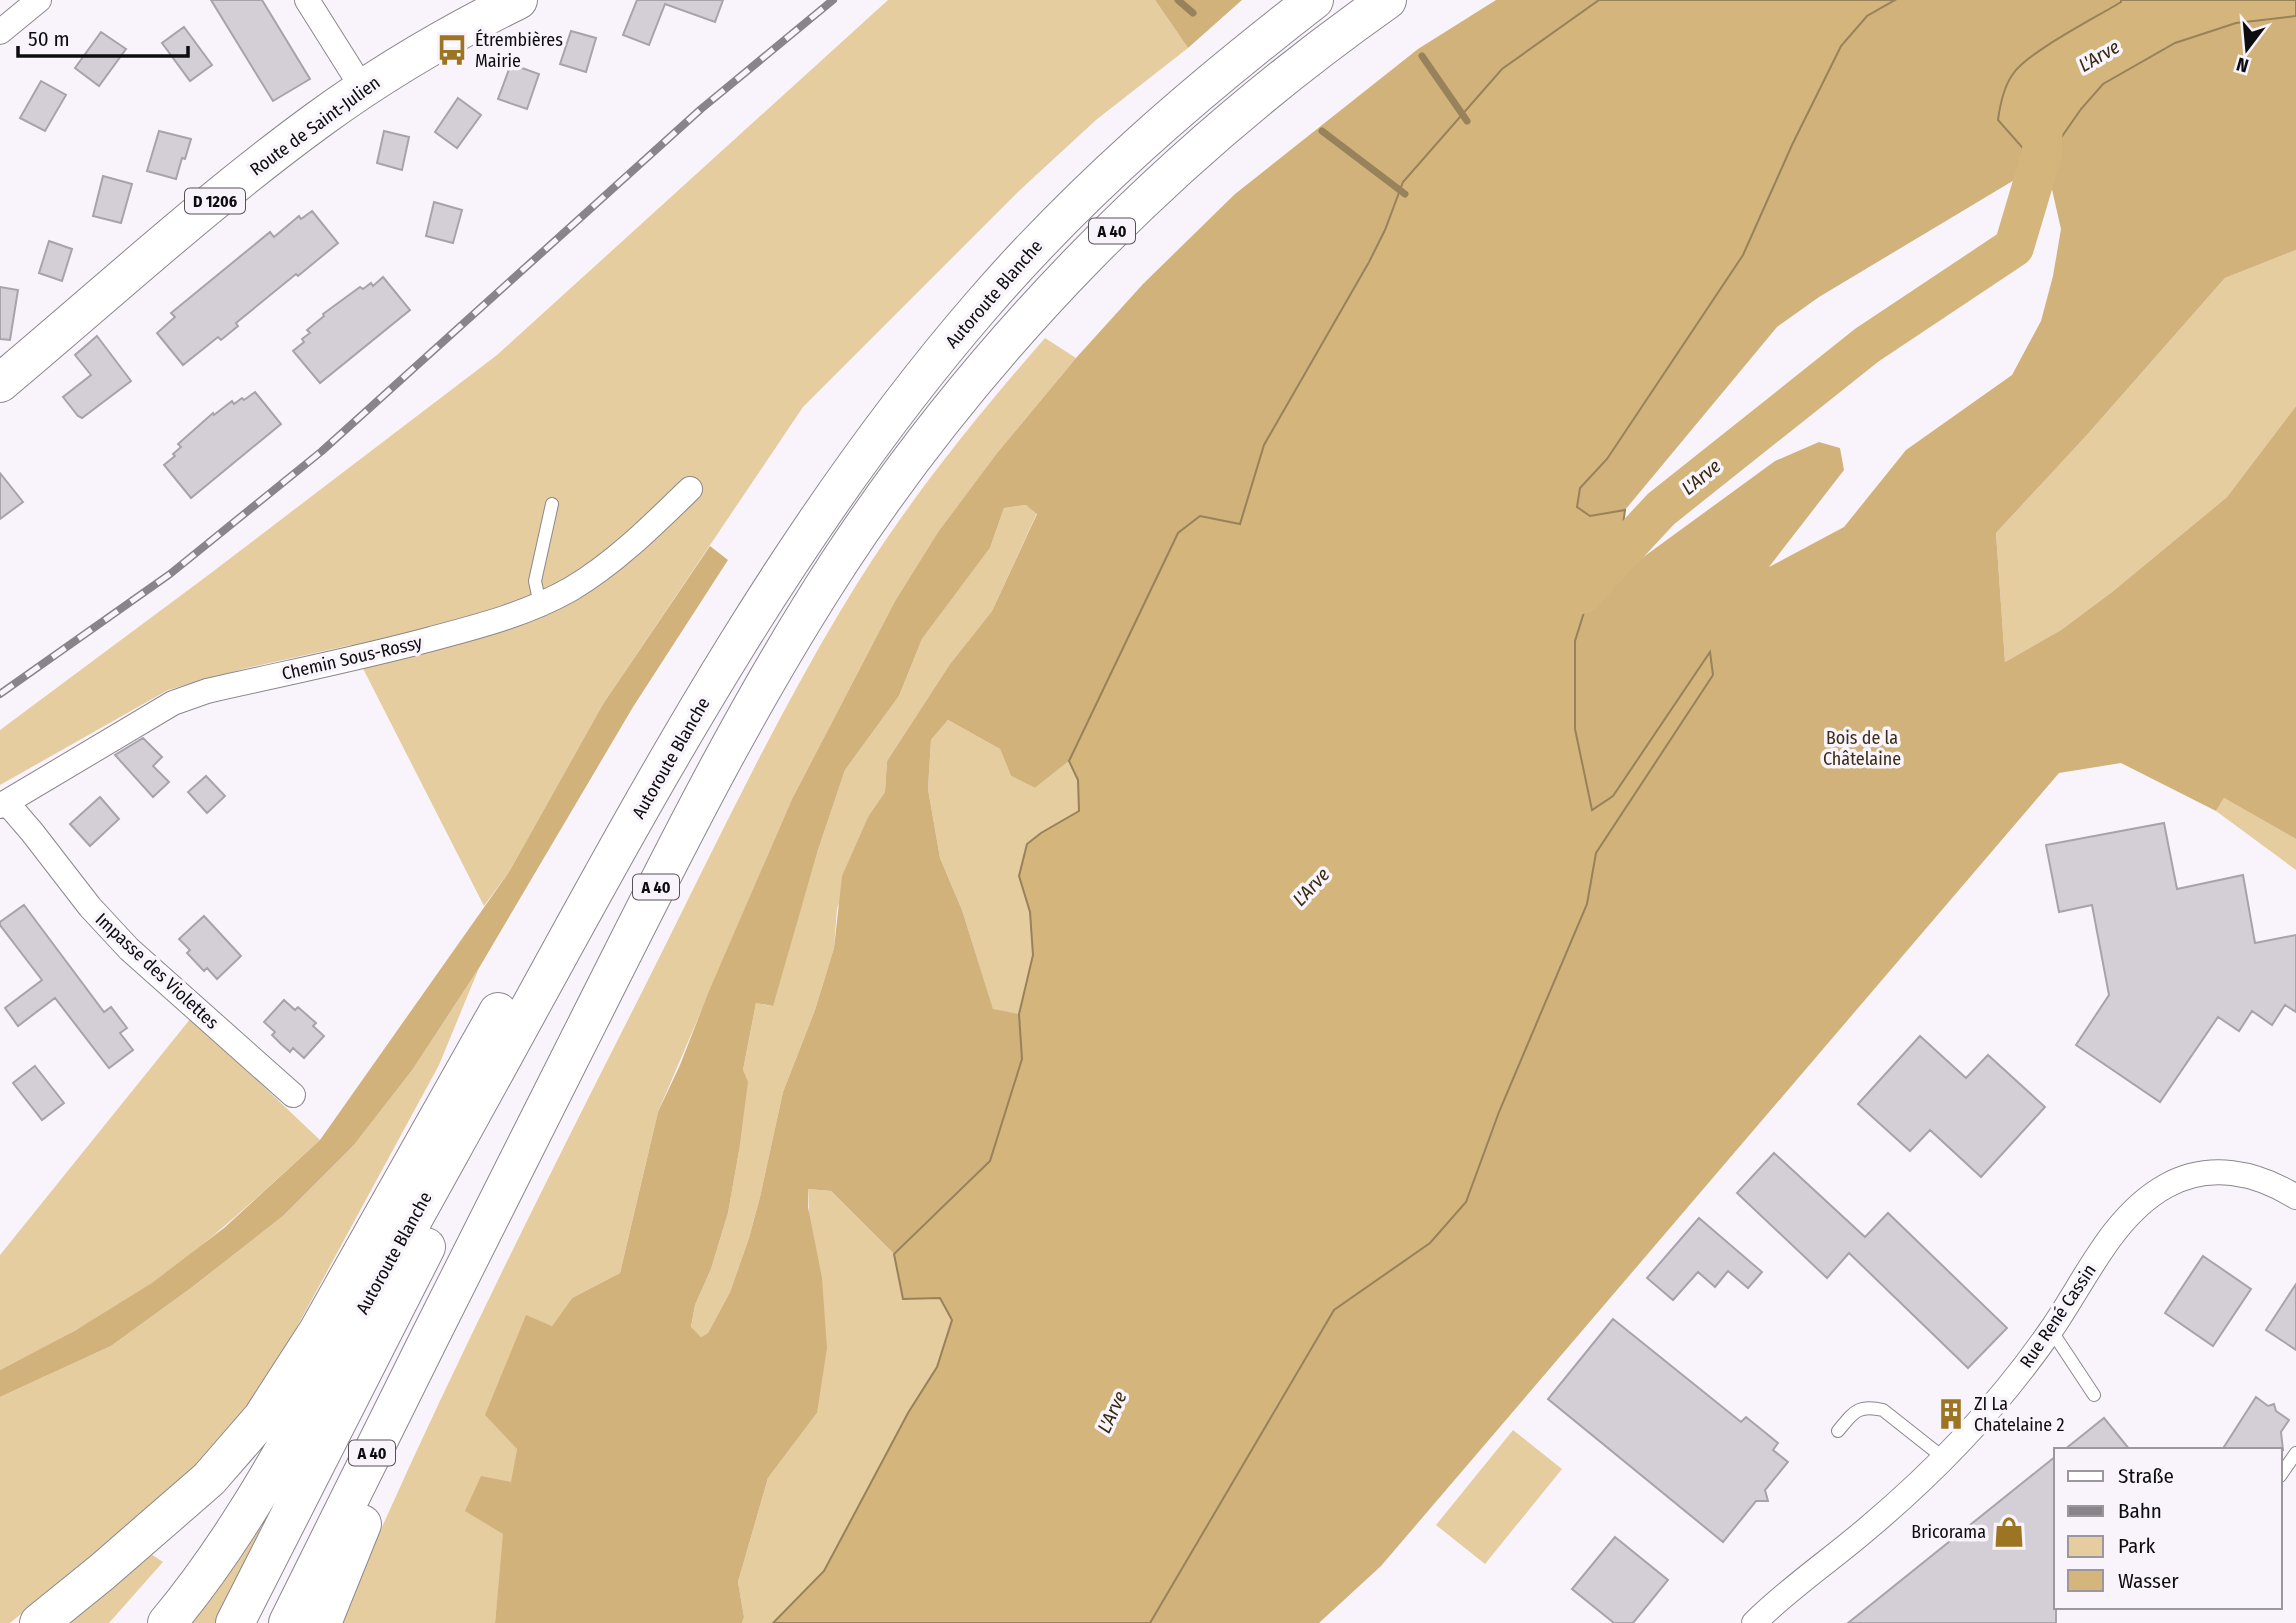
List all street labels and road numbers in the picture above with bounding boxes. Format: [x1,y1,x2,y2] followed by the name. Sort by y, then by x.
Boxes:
[246,71,384,181] street label: Route de Saint-Julien
[185,188,245,214] road number: D 1206
[1089,218,1135,244] road number: A 40
[941,235,1047,353] street label: Autoroute Blanche
[280,631,424,685] street label: Chemin Sous-Rossy
[627,693,715,823] street label: Autoroute Blanche
[633,874,679,900] road number: A 40
[91,908,223,1034] street label: Impasse des Violettes
[351,1188,437,1318] street label: Autoroute Blanche
[2015,1260,2101,1372] street label: Rue René Cassin
[349,1441,395,1466] road number: A 40

